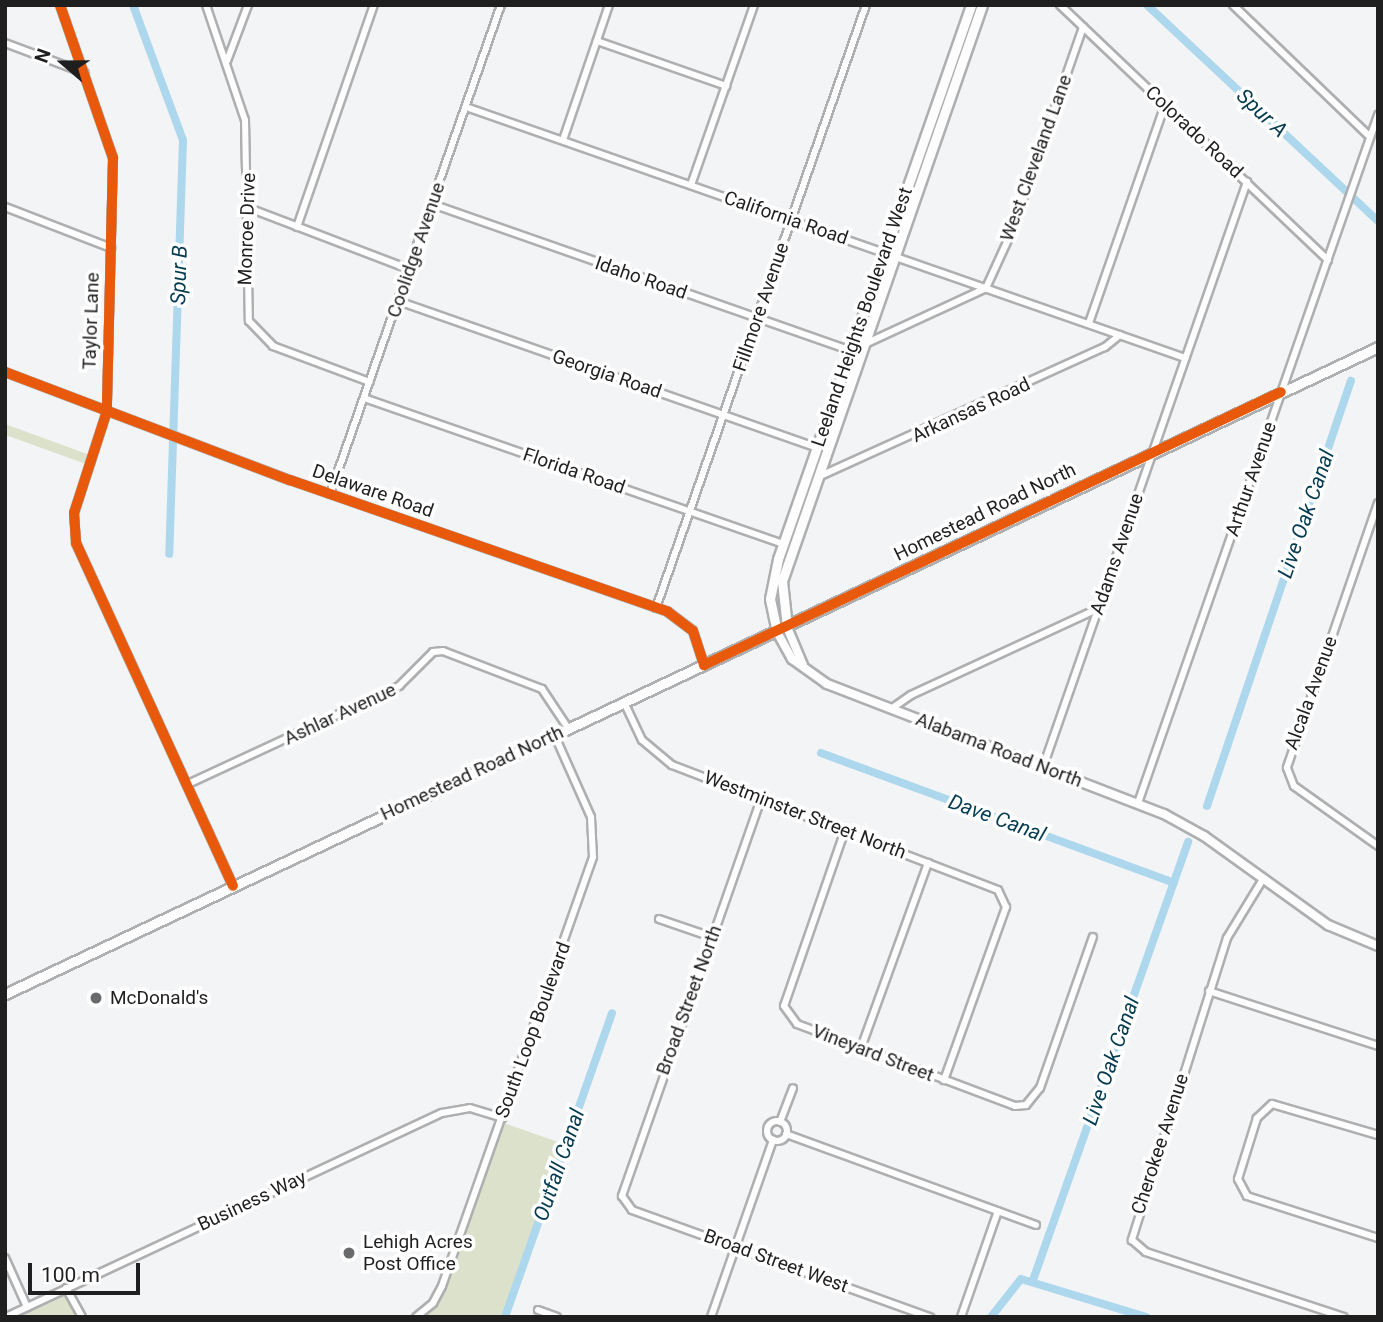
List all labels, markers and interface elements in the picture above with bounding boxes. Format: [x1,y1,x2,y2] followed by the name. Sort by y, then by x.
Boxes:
[28,28,98,98] north arrow
[30,45,56,66] text: N
[995,72,1077,244] street label: West Cleveland Lane
[1141,81,1247,183] street label: Colorado Road
[1231,83,1293,143] water label: Spur A
[234,172,260,286] street label: Monroe Drive
[382,179,450,321] street label: Coolidge Avenue
[807,184,917,450] street label: Leeland Heights Boulevard West
[721,186,851,250] street label: California Road
[728,239,794,375] street label: Fillmore Avenue
[165,245,193,305] water label: Spur B
[592,252,690,304] street label: Idaho Road
[78,272,104,370] street label: Taylor Lane
[549,345,665,403] street label: Georgia Road
[908,373,1034,447] street label: Arkansas Road
[1221,419,1281,539] street label: Arthur Avenue
[520,443,628,499] street label: Florida Road
[1272,447,1340,581] water label: Live Oak Canal
[890,458,1080,566] street label: Homestead Road North
[309,460,437,522] street label: Delaware Road
[1086,490,1148,618] street label: Adams Avenue
[1280,633,1342,753] street label: Alcala Avenue
[280,678,400,750] street label: Ashlar Avenue
[913,708,1085,792] street label: Alabama Road North
[377,721,567,825] street label: Homestead Road North
[701,766,909,864] street label: Westminster Street North
[945,789,1049,847] water label: Dave Canal
[651,922,727,1078] street label: Broad Street North
[491,939,575,1121] street label: South Loop Boulevard
[110,987,208,1009] place label: McDonald's
[88,990,104,1006] marker: McDonald's
[1077,994,1145,1128] water label: Live Oak Canal
[809,1019,937,1087] street label: Vineyard Street
[1127,1071,1193,1217] street label: Cherokee Avenue
[528,1106,590,1224] water label: Outfall Canal
[194,1166,310,1236] street label: Business Way
[701,1224,851,1298] street label: Broad Street West
[363,1231,473,1275] place label: Lehigh Acres Post Office
[341,1245,357,1261] marker: Lehigh Acres Post Office
[32,1248,144,1292] scale bar
[41,1263,100,1287] text: 100 m

